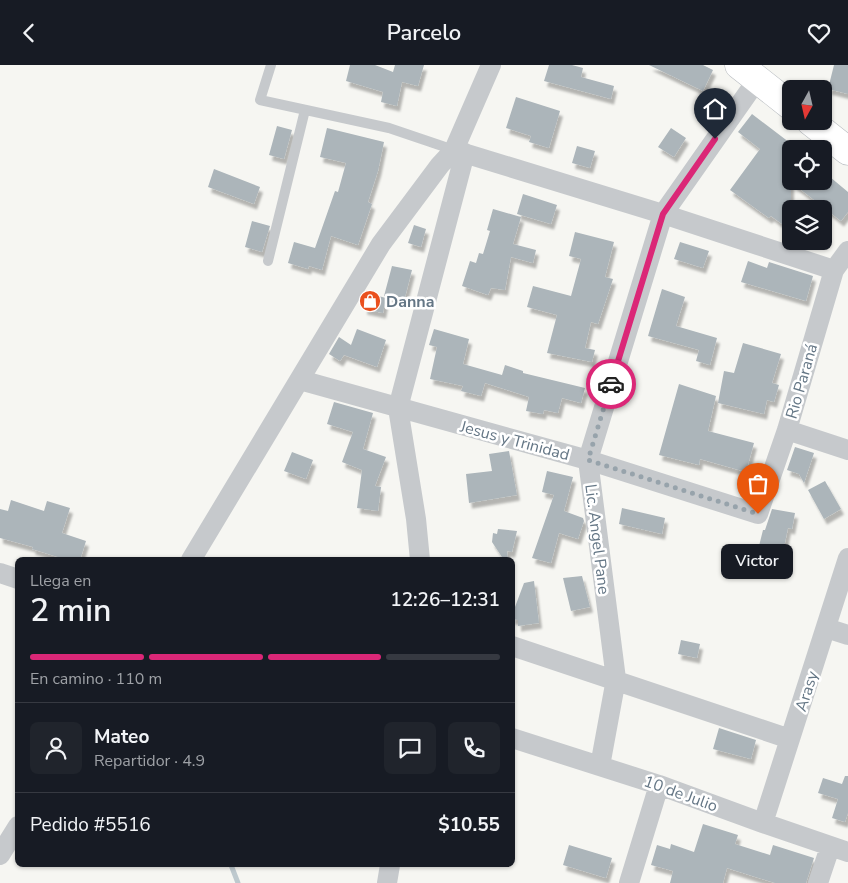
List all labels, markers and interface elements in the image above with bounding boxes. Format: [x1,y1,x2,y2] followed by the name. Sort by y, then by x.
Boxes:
[387,18,461,48] text: Parcelo
[15,19,43,47] icon: back
[805,19,833,47] icon: heart
[782,80,832,130] north arrow
[782,80,832,250] map controls
[694,88,736,139] pin
[701,95,729,123] icon: home
[782,140,832,190] button: locate
[782,200,832,250] button: layers
[358,289,382,313] shop icon: Danna
[386,291,434,313] place label: Danna
[781,341,823,421] street label: Rio Paraná
[586,359,636,409] courier
[597,370,625,398] icon: car
[457,416,572,466] street label: Jesus y Trinidad
[737,463,779,514] pin
[744,470,772,498] icon: bag
[579,483,615,596] street label: Lic. Angel Pane
[722,544,794,579] callout: Victor
[735,550,779,572] text: Victor
[30,570,91,592] text: Llega en
[390,587,500,613] text: 12:26–12:31
[30,589,112,632] text: 2 min
[790,667,824,714] street label: Arasy
[30,668,162,690] text: En camino · 110 m
[30,722,82,774] button: person
[384,722,436,774] button: chat
[448,722,500,774] button: phone
[94,724,149,750] text: Mateo
[94,750,205,772] text: Repartidor · 4.9
[641,770,721,817] street label: 10 de Julio
[30,812,151,838] text: Pedido #5516
[438,812,500,838] text: $10.55

